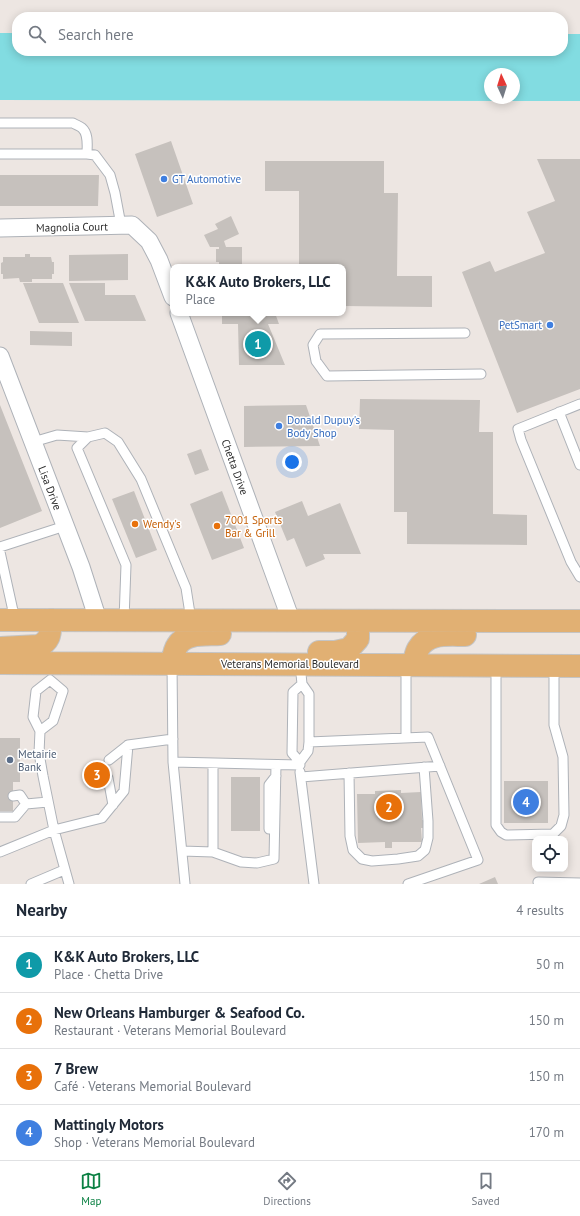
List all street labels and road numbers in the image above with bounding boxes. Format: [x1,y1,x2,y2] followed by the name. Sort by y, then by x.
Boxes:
[36,219,108,235] street label: Magnolia Court
[218,437,252,497] street label: Chetta Drive
[35,464,65,513] street label: Lisa Drive
[220,657,359,671] street label: Veterans Memorial Boulevard

